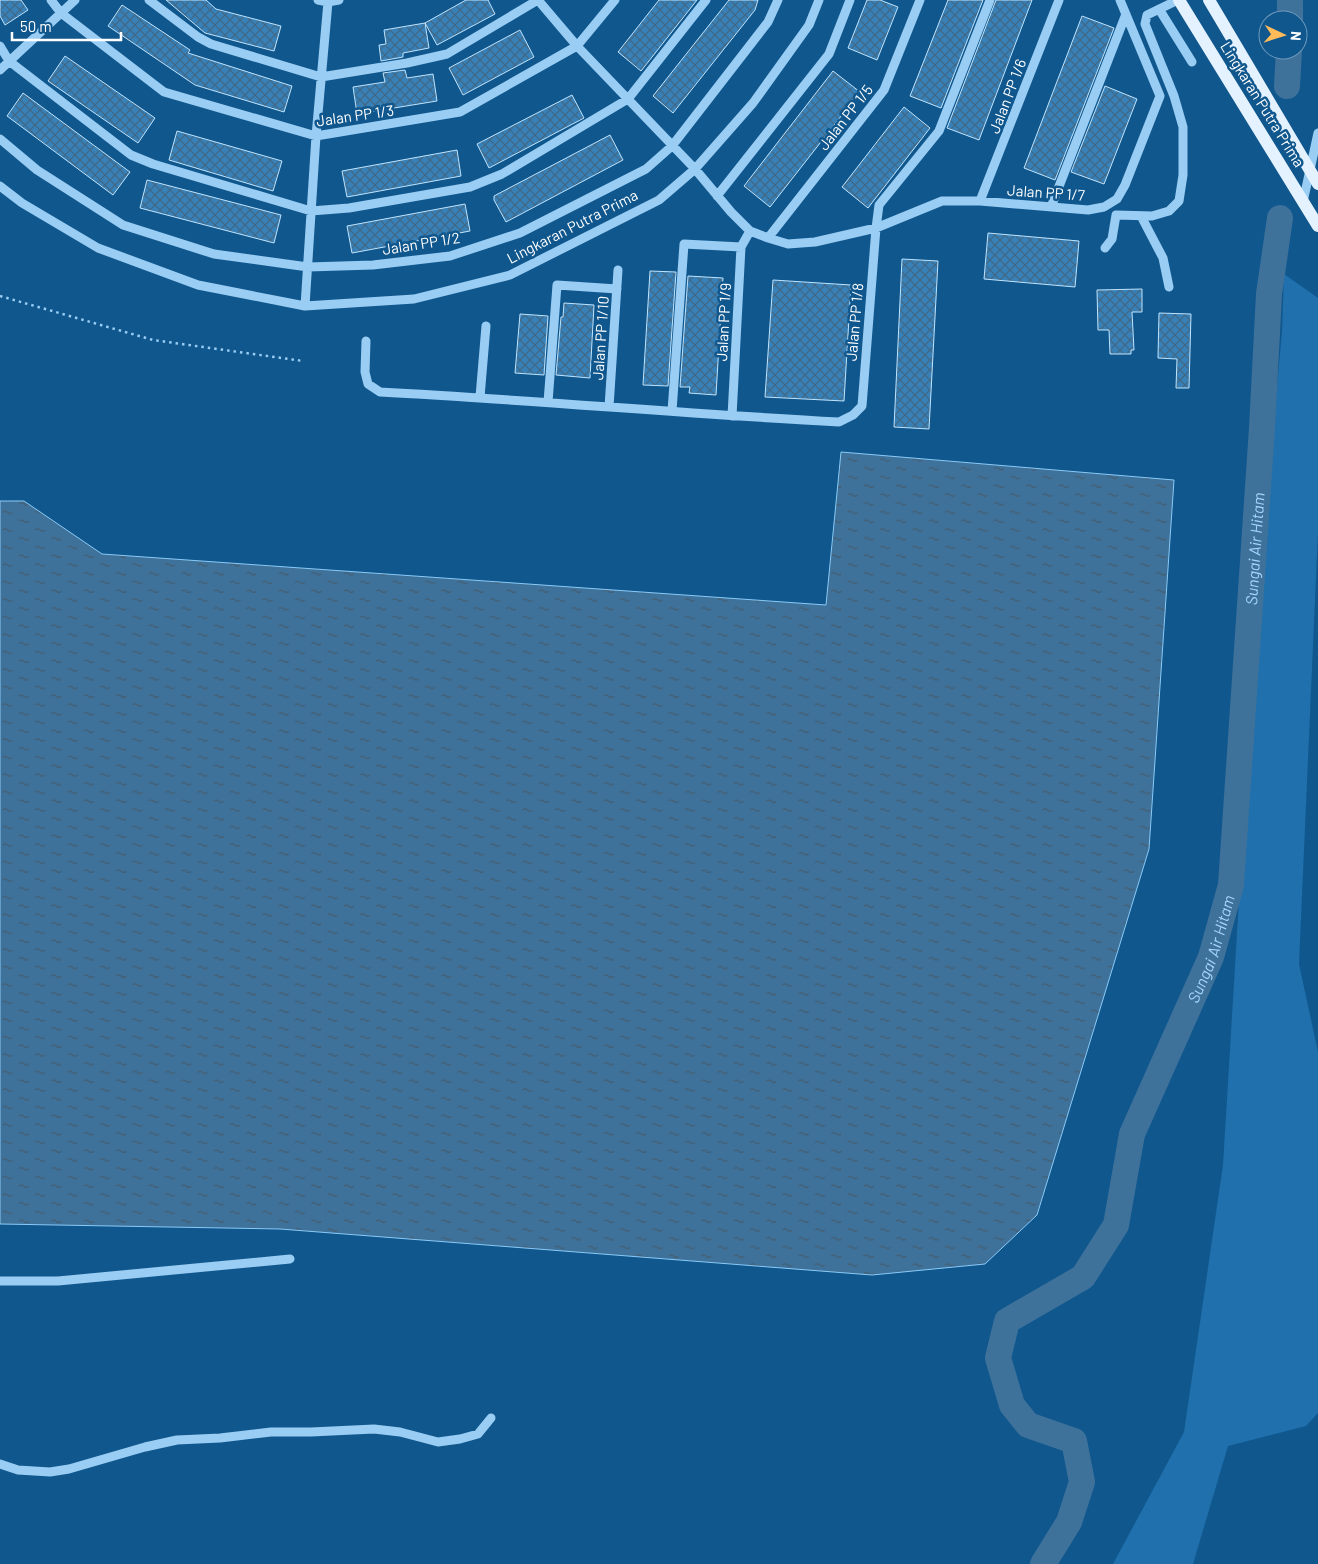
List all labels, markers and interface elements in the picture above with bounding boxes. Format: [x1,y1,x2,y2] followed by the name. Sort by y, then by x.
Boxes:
[12,10,121,42] scale bar
[1258,10,1308,60] north arrow
[20,17,52,35] text: 50 m
[1288,31,1305,41] text: N
[1217,38,1309,170] street label: Lingkaran Putra Prima
[985,56,1029,136] street label: Jalan PP 1/6
[814,81,876,153] street label: Jalan PP 1/5
[315,101,395,129] street label: Jalan PP 1/3
[1007,180,1085,204] street label: Jalan PP 1/7
[504,185,640,267] street label: Lingkaran Putra Prima
[381,228,461,258] street label: Jalan PP 1/2
[712,282,734,362] street label: Jalan PP 1/9
[842,282,866,362] street label: Jalan PP 1/8
[588,295,612,381] street label: Jalan PP 1/10
[1241,492,1267,606] water label: Sungai Air Hitam
[1182,893,1237,1005] water label: Sungai Air Hitam

